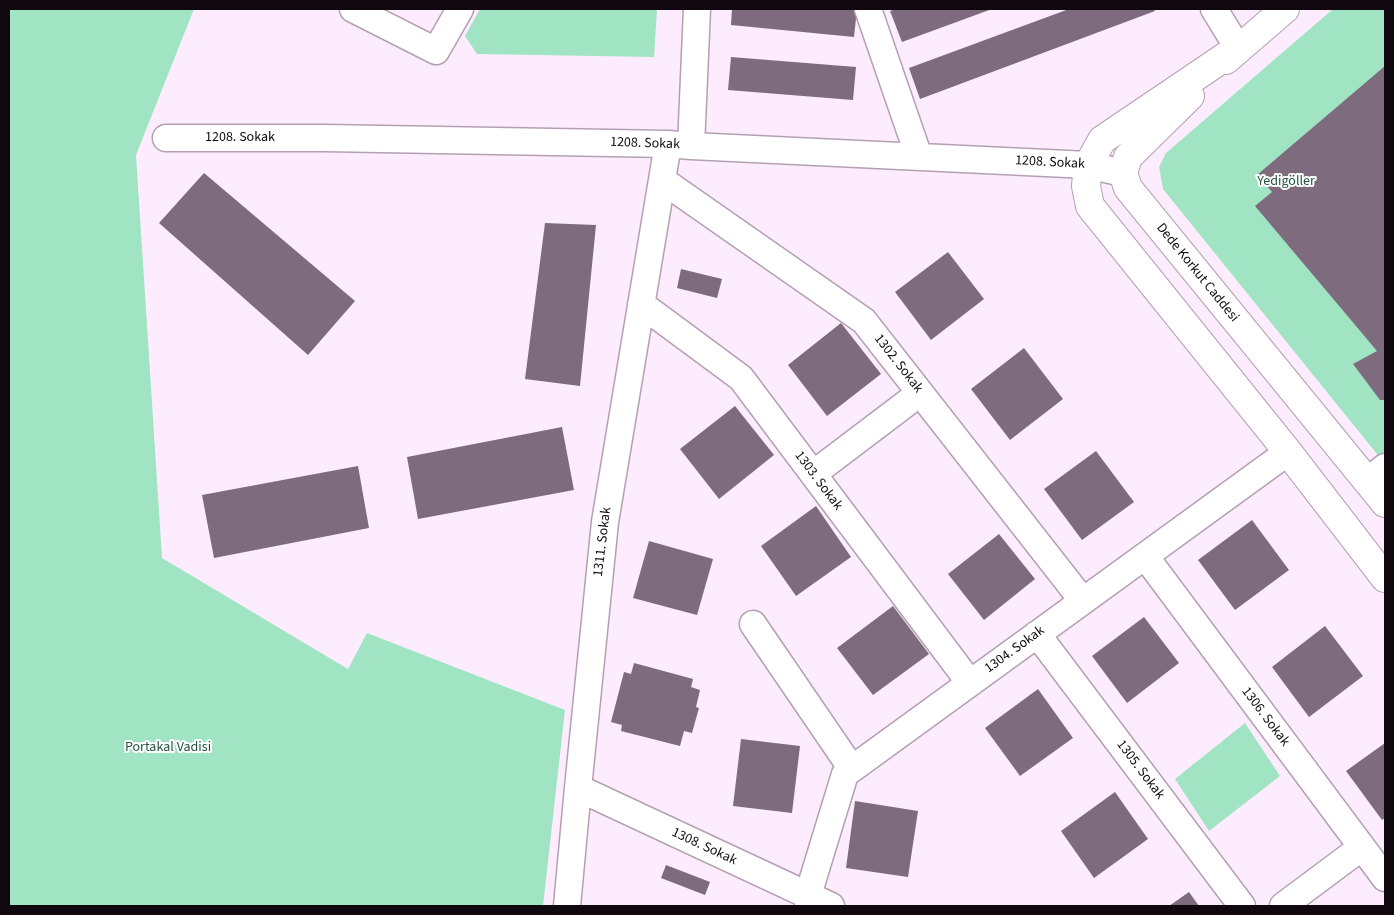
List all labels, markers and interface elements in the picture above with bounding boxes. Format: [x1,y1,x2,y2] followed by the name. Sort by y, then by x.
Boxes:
[205,130,275,146] street label: 1208. Sokak
[610,134,680,154] street label: 1208. Sokak
[1015,153,1085,173] street label: 1208. Sokak
[1257,174,1315,190] park label: Yedigöller
[1152,220,1242,326] street label: Dede Korkut Caddesi
[870,331,926,397] street label: 1302. Sokak
[790,448,846,514] street label: 1303. Sokak
[590,506,616,578] street label: 1311. Sokak
[982,623,1048,677] street label: 1304. Sokak
[1237,684,1293,750] street label: 1306. Sokak
[1112,737,1168,803] street label: 1305. Sokak
[125,740,211,756] park label: Portakal Vadisi
[669,825,739,869] street label: 1308. Sokak

